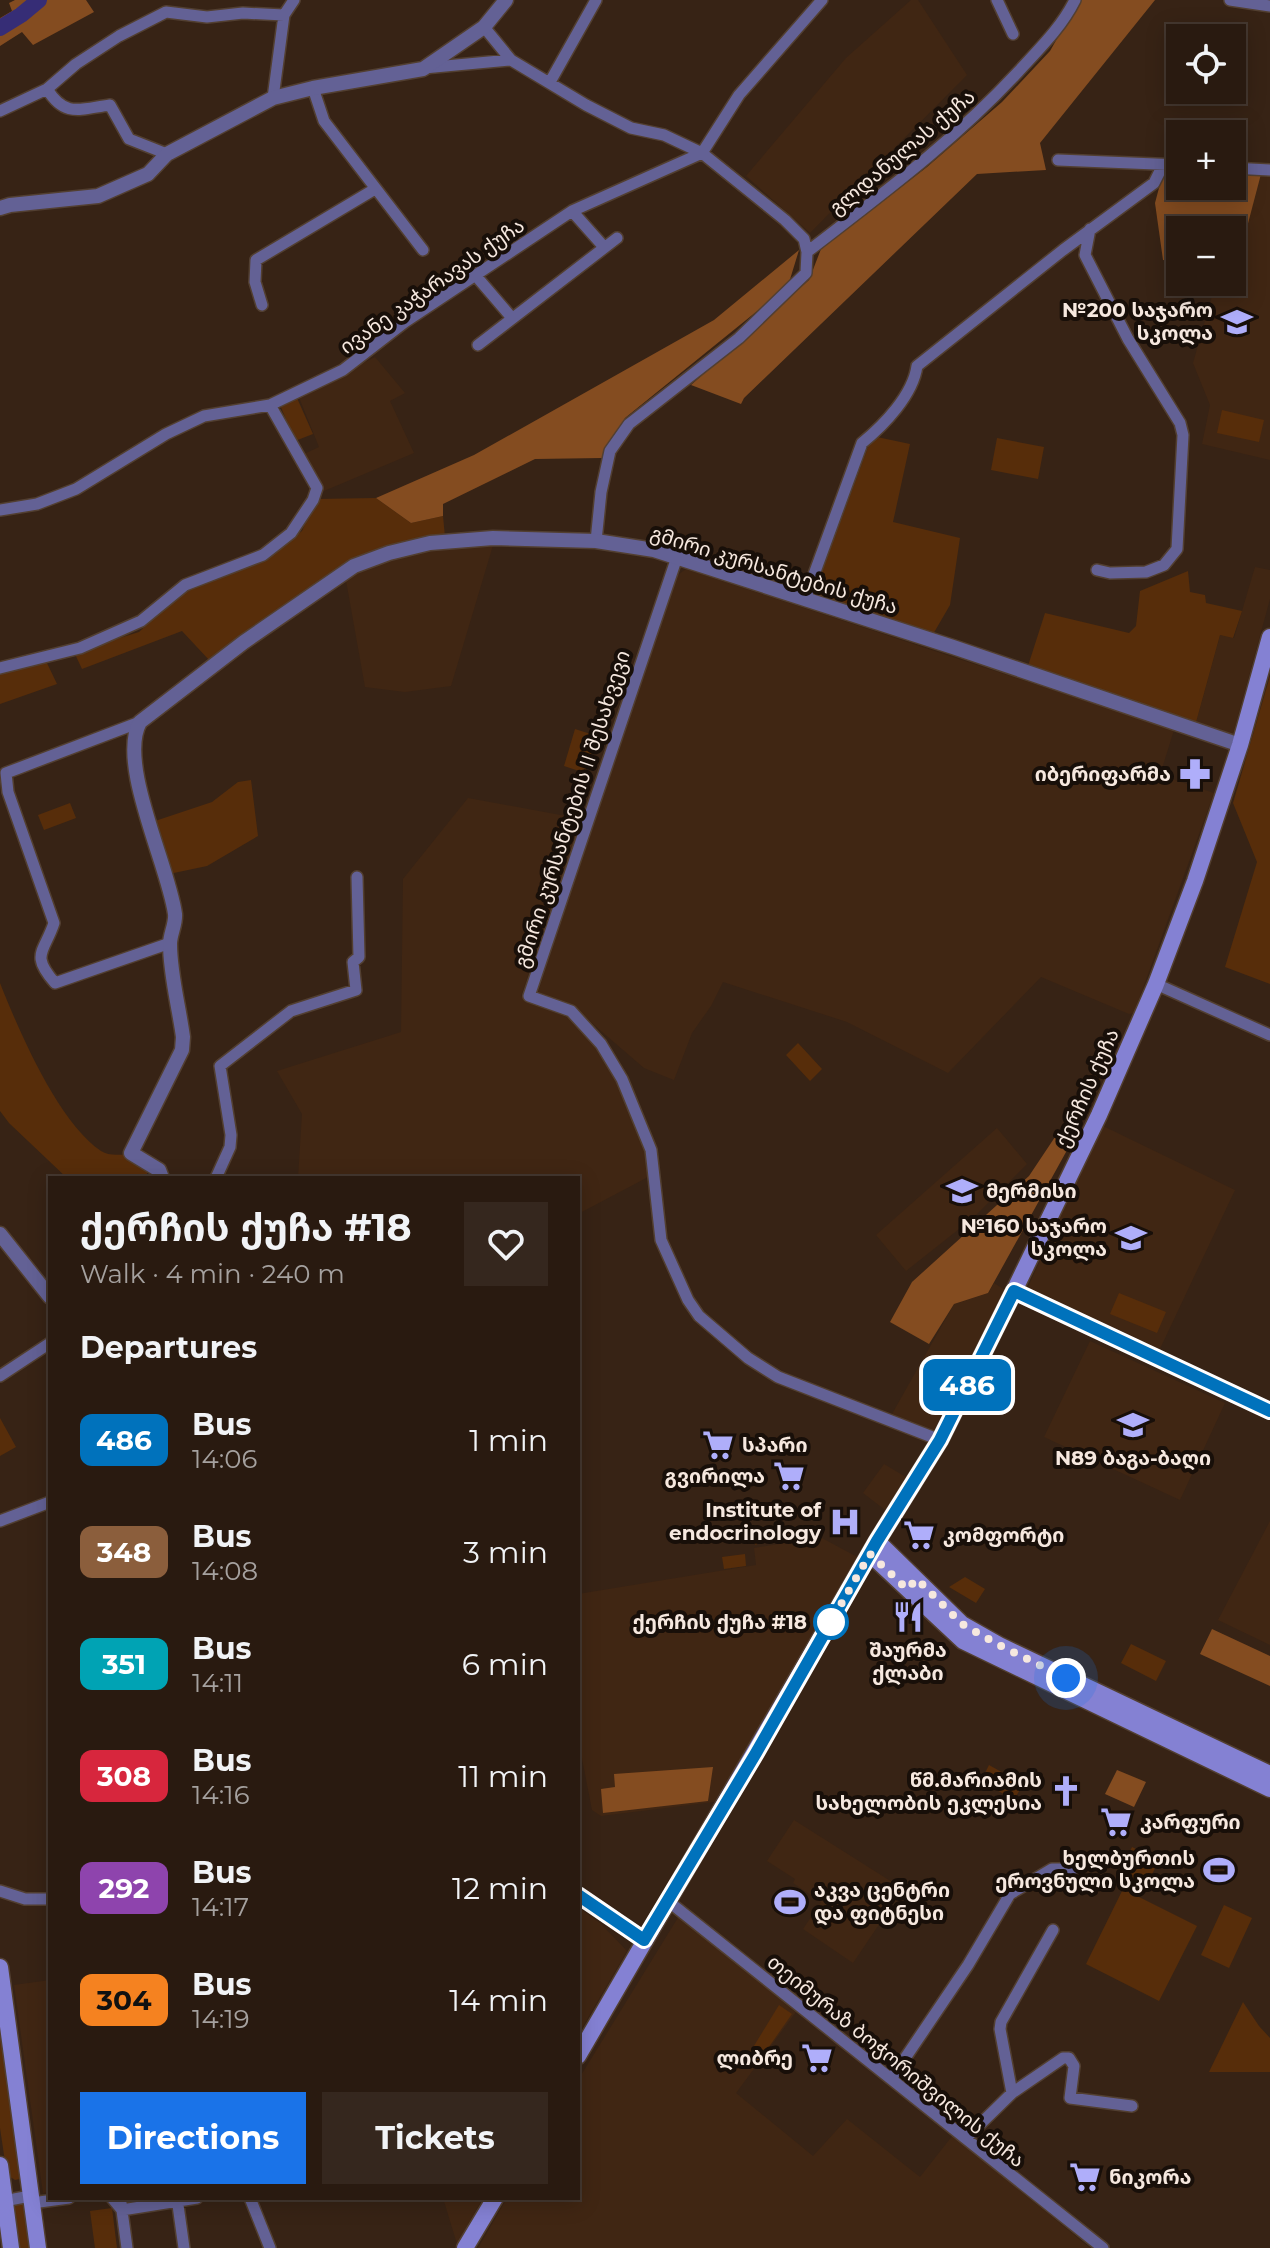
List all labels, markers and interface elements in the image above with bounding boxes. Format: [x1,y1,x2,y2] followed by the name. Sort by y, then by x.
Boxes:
[1166,24,1246,296] map controls
[1166,24,1246,104] button: locate
[824,84,980,221] street label: გლდანულას ქუჩა
[1166,120,1246,200] button: +
[335,213,529,359] street label: ივანე კაჭარავას ქუჩა
[1166,216,1246,296] button: −
[1062,298,1213,345] place label: №200 საჯარო სკოლა
[1220,305,1254,339] school or university icon: №200 საჯარო სკოლა
[647,521,901,619] street label: გმირი კურსანტების ქუჩა
[509,647,635,971] street label: გმირი კურსანტების II შესახვევი
[1178,757,1212,791] pharmacy icon: იბერიფარმა
[1035,762,1171,786] place label: იბერიფარმა
[1050,1025,1124,1151] street label: ქერჩის ქუჩა
[945,1174,979,1208] school or university icon: მერმისი
[986,1179,1077,1203] place label: მერმისი
[464,1202,548,1286] button: heart
[80,1204,412,1251] text: ქერჩის ქუჩა #18
[961,1214,1107,1261] place label: №160 საჯარო სკოლა
[1114,1221,1148,1255] school or university icon: №160 საჯარო სკოლა
[80,1258,345,1290] text: Walk · 4 min · 240 m
[80,1329,257,1366] text: Departures
[921,1359,1013,1411] line badge: 486
[939,1368,995,1402] text: 486
[192,1406,252,1443] text: Bus
[1116,1408,1150,1442] school or university icon: N89 ბაგა-ბაღი
[469,1422,548,1459] text: 1 min
[96,1423,152,1457] text: 486
[701,1428,735,1462] supermarket icon: სპარი
[742,1433,808,1457] place label: სპარი
[192,1443,257,1475] text: 14:06
[1055,1446,1211,1471] place label: N89 ბაგა-ბაღი
[772,1459,806,1493] supermarket icon: გვირილა
[665,1464,765,1488] place label: გვირილა
[669,1498,822,1545] place label: Institute of endocrinology
[828,1505,862,1539] hospital icon: Institute of endocrinology
[192,1518,252,1555] text: Bus
[902,1518,936,1552] supermarket icon: კომფორტი
[943,1523,1064,1547] place label: კომფორტი
[463,1534,548,1571] text: 3 min
[97,1535,151,1569] text: 348
[192,1555,258,1587] text: 14:08
[891,1600,925,1634] restaurant icon: შაურმა ქლაბი
[814,1605,848,1639] marker: ქერჩის ქუჩა #18
[633,1610,807,1634] place label: ქერჩის ქუჩა #18
[192,1630,252,1667] text: Bus
[869,1638,947,1685] place label: შაურმა ქლაბი
[462,1646,548,1683] text: 6 min
[102,1647,146,1681] text: 351
[1046,1658,1086,1698] your location
[192,1667,243,1699] text: 14:11
[192,1742,252,1779] text: Bus
[458,1758,548,1795] text: 11 min
[97,1759,151,1793] text: 308
[815,1768,1042,1815] place label: წმ.მარიამის სახელობის ეკლესია
[1049,1774,1083,1808] church icon: წმ.მარიამის სახელობის ეკლესია
[192,1779,249,1811] text: 14:16
[1099,1805,1133,1839] supermarket icon: კარფური
[1140,1810,1241,1834] place label: კარფური
[995,1846,1195,1893] place label: ხელბურთის ეროვნული სკოლა
[1202,1853,1236,1887] sports icon: ხელბურთის ეროვნული სკოლა
[192,1854,252,1891] text: Bus
[452,1870,548,1907] text: 12 min
[99,1871,149,1905] text: 292
[814,1878,950,1926] place label: აკვა ცენტრი და ფიტნესი
[773,1885,807,1919] sports icon: აკვა ცენტრი და ფიტნესი
[192,1891,249,1923] text: 14:17
[762,1950,1029,2173] street label: თეიმურაზ ბოჭორიშვილის ქუჩა
[192,1966,252,2003] text: Bus
[449,1982,548,2019] text: 14 min
[97,1983,151,2017] text: 304
[192,2003,249,2035] text: 14:19
[800,2041,834,2075] supermarket icon: ლიბრე
[716,2046,793,2070] place label: ლიბრე
[80,2092,306,2184] button: Directions
[322,2092,548,2184] button: Tickets
[1068,2160,1102,2194] supermarket icon: ნიკორა
[1109,2165,1191,2189] place label: ნიკორა

